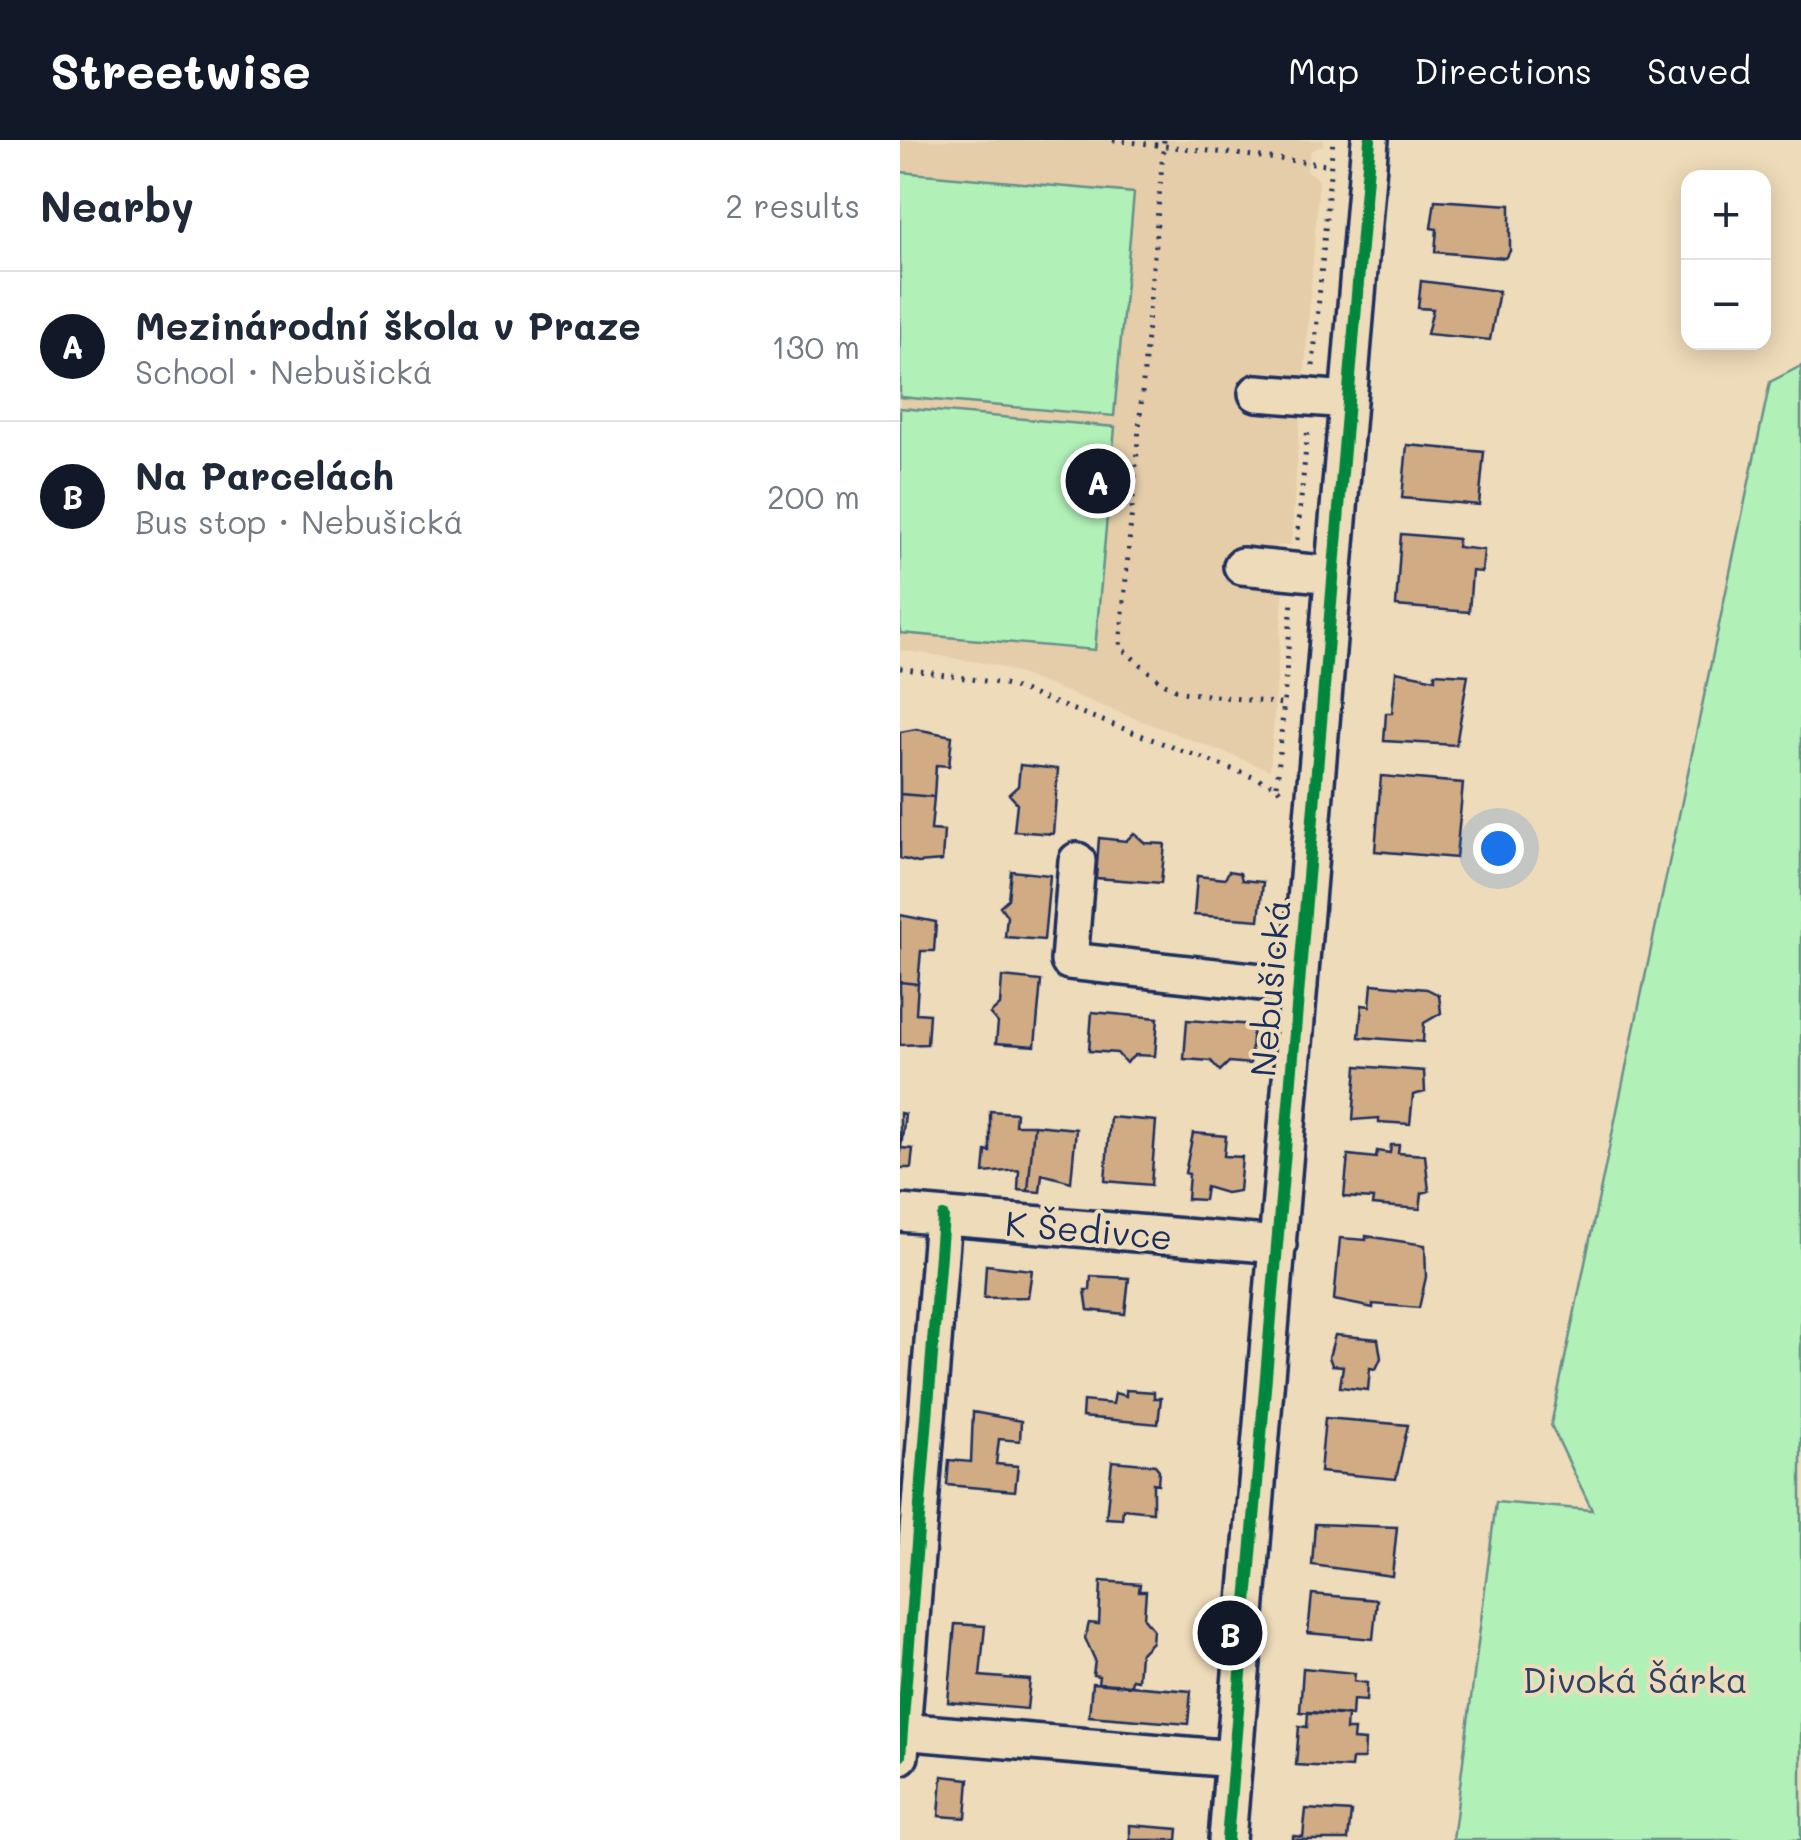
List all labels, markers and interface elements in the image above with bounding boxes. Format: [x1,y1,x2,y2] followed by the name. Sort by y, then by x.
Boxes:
[50,39,311,101] text: Streetwise
[1288,47,1359,93] text: Map
[1414,47,1592,93] text: Directions
[1647,47,1751,93] text: Saved
[1681,170,1771,350] map controls
[1681,170,1771,260] button: +
[40,178,194,233] text: Nearby
[725,184,860,226] text: 2 results
[1681,260,1771,350] button: −
[135,300,641,350] text: Mezinárodní škola v Praze
[61,325,84,367] text: A
[771,325,860,367] text: 130 m
[135,350,433,392] text: School · Nebušická
[1066,444,1130,518] pin: A
[135,450,394,500] text: Na Parcelách
[62,475,83,517] text: B
[767,475,860,517] text: 200 m
[135,500,463,542] text: Bus stop · Nebušická
[1473,823,1524,874] your location
[1238,898,1300,1078] street label: Nebušická
[1004,1199,1174,1259] street label: K Šedivce
[1198,1596,1262,1670] pin: B
[1522,1656,1748,1702] park label: Divoká Šárka

